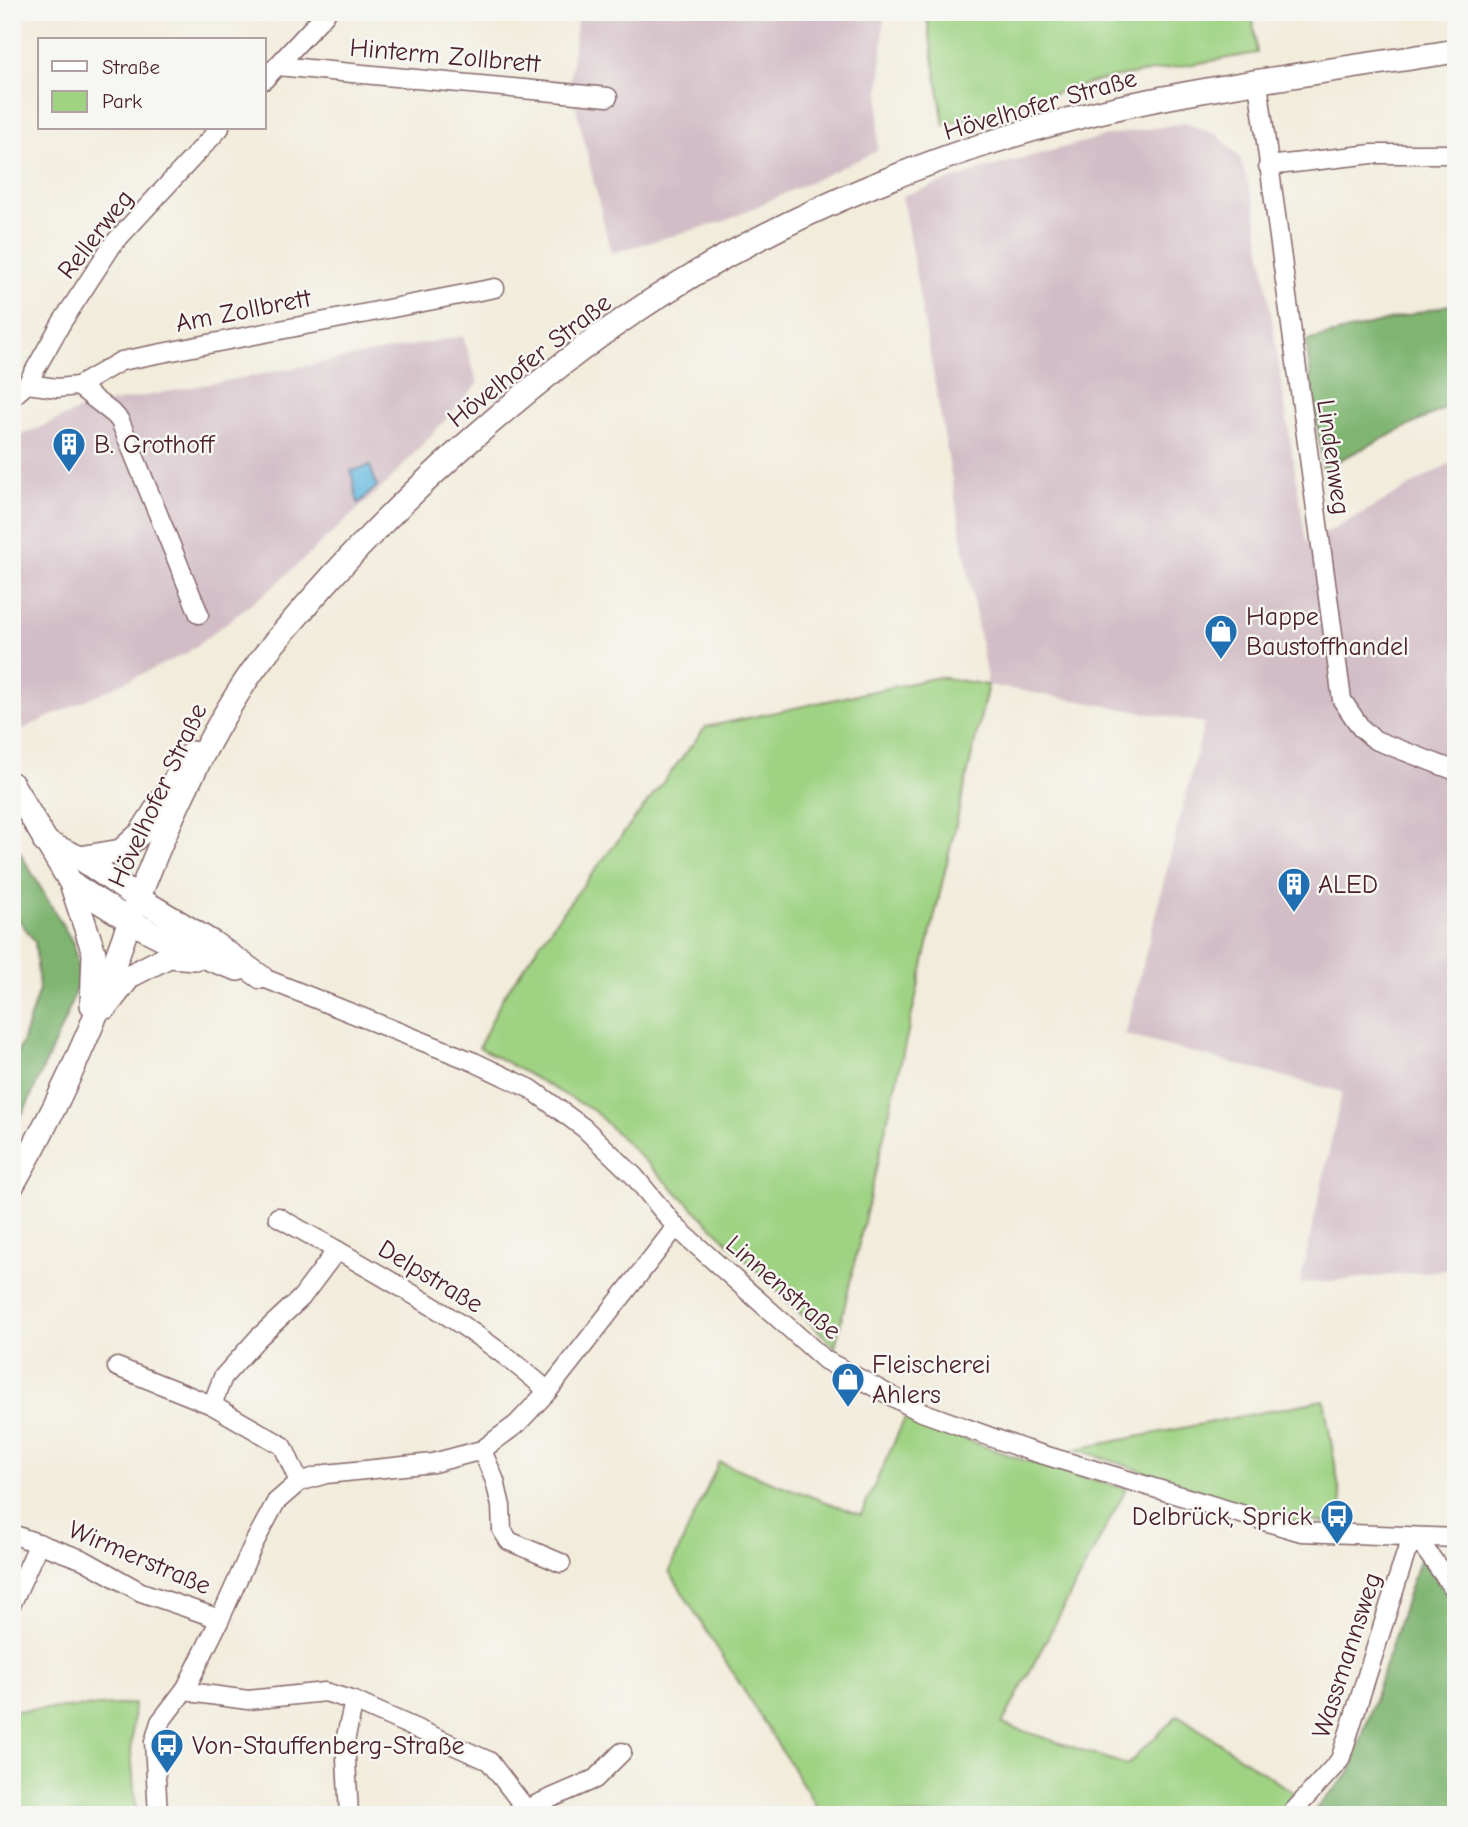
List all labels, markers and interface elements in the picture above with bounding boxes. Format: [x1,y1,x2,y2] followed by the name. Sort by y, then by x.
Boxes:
[348,33,543,79] street label: Hinterm Zollbrett
[38,38,266,130] legend
[102,55,160,79] text: Straße
[940,63,1140,147] street label: Hövelhofer Straße
[102,89,142,113] text: Park
[52,184,140,285] street label: Rellerweg
[173,283,315,339] street label: Am Zollbrett
[442,288,617,434] street label: Hövelhofer Straße
[1310,397,1356,517] street label: Lindenweg
[50,425,88,474] building icon: B. Grothoff
[94,430,216,460] place label: B. Grothoff
[1246,602,1409,662] place label: Happe Baustoffhandel
[1202,612,1240,661] shop icon: Happe Baustoffhandel
[102,699,214,892] street label: Hövelhofer Straße
[1275,865,1313,914] building icon: ALED
[1318,870,1378,900] place label: ALED
[719,1229,847,1346] street label: Linnenstraße
[373,1234,488,1320] street label: Delpstraße
[872,1350,991,1410] place label: Fleischerei Ahlers
[829,1360,867,1409] shop icon: Fleischerei Ahlers
[1318,1497,1356,1546] bus stop icon: Delbrück, Sprick
[1132,1502,1312,1532] place label: Delbrück, Sprick
[64,1514,215,1601] street label: Wirmerstraße
[1306,1569,1388,1742] street label: Wassmannsweg
[148,1726,186,1775] bus stop icon: Von-Stauffenberg-Straße
[192,1731,465,1761] place label: Von-Stauffenberg-Straße

